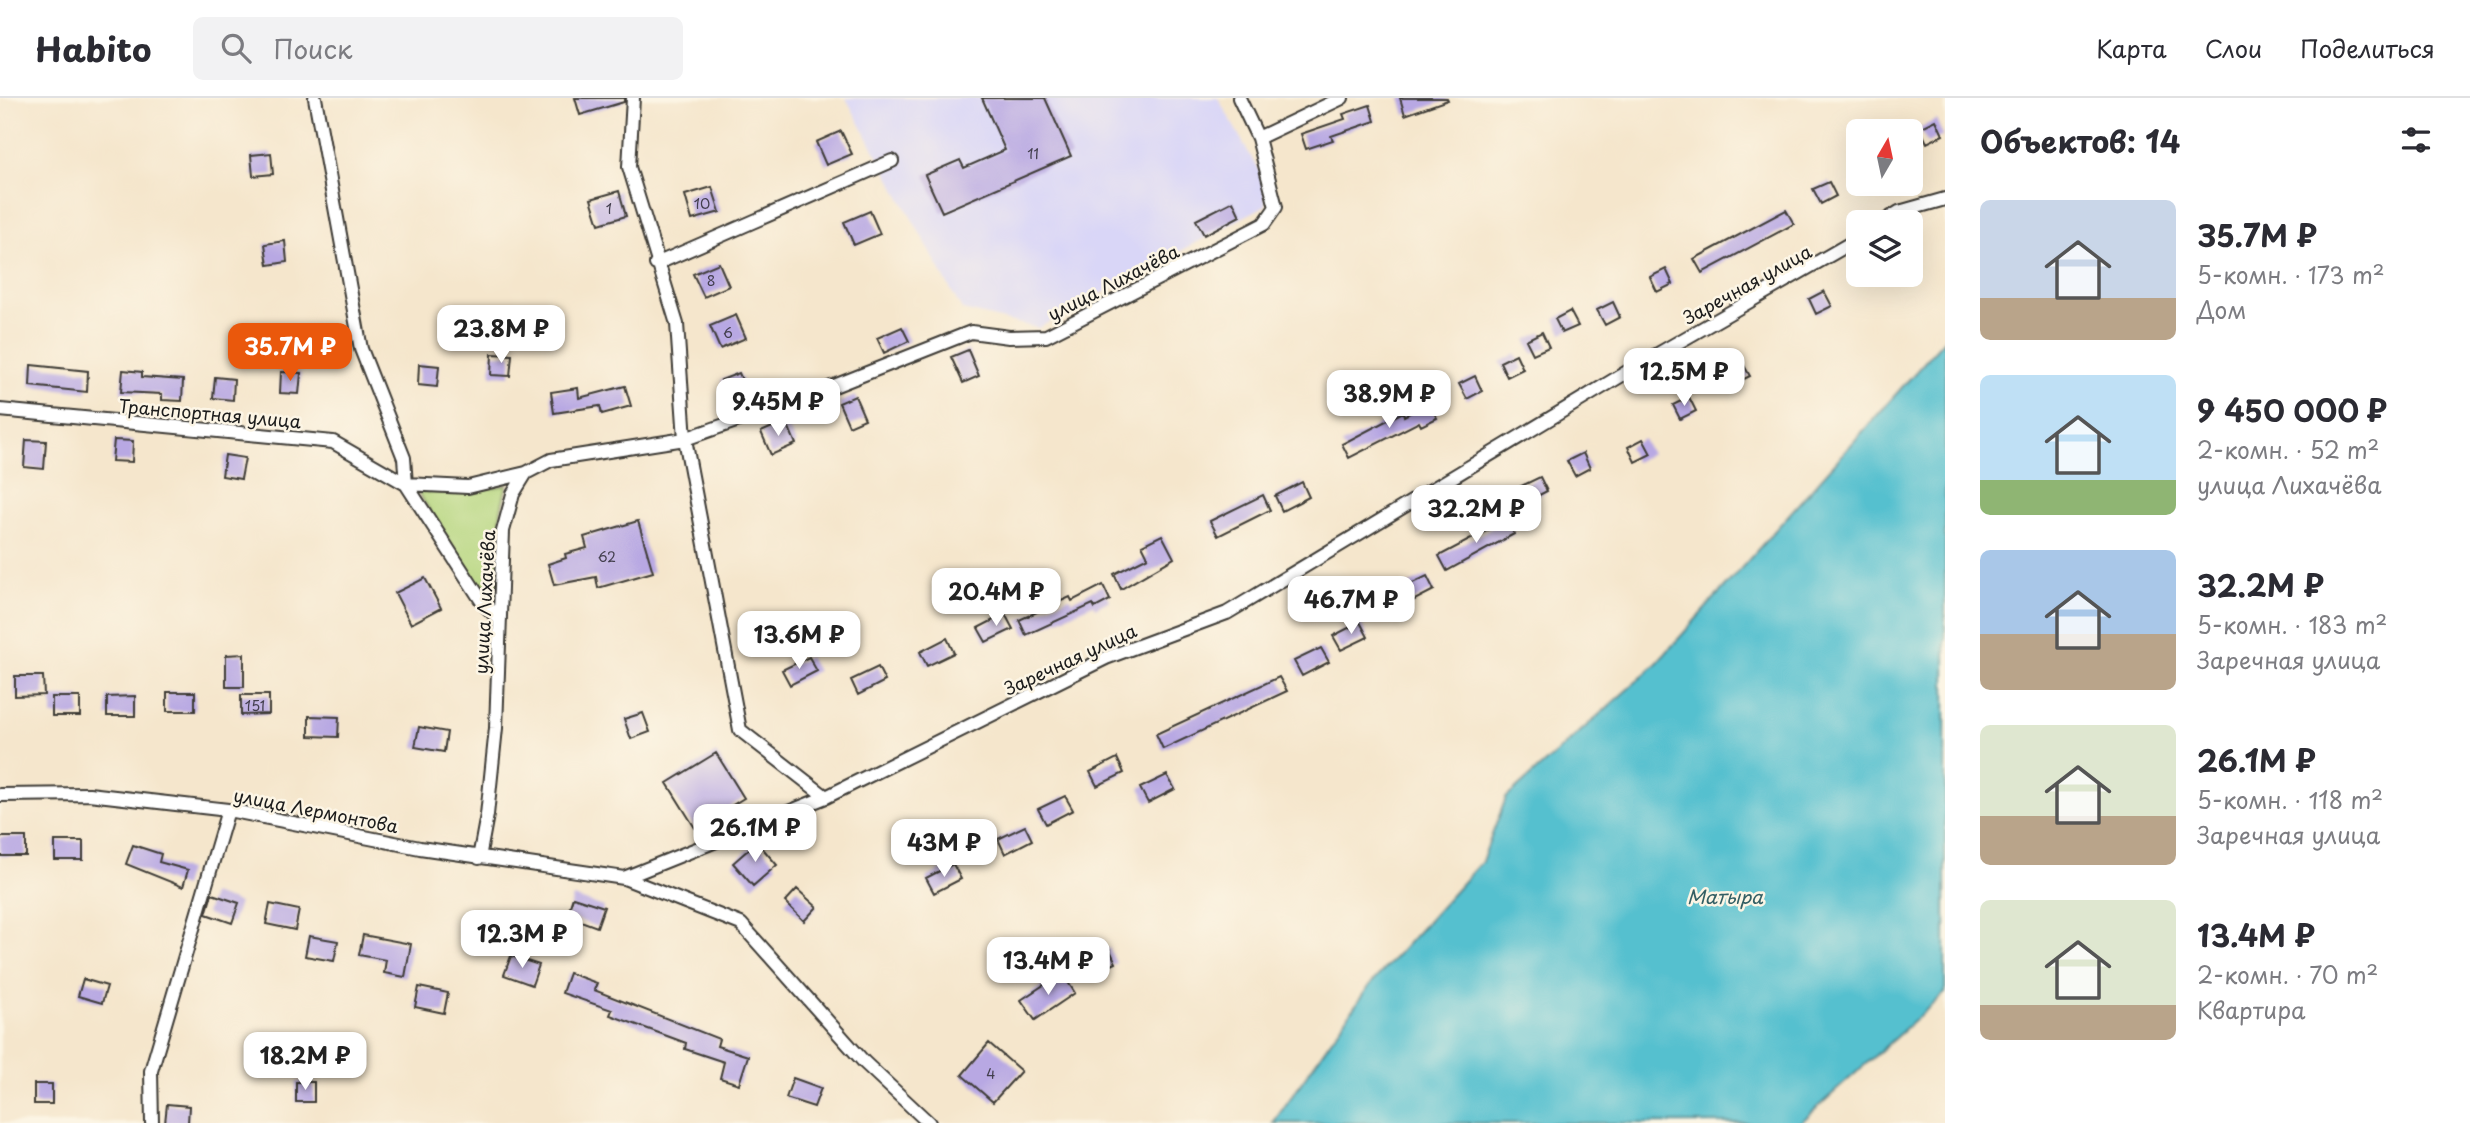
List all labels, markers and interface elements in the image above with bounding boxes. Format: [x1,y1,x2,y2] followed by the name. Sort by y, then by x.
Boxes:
[193,17,683,80] search box
[35,23,151,73] text: Habito
[217,29,255,67] icon: search
[273,29,352,68] text: Поиск
[2096,30,2167,66] text: Карта
[2205,30,2262,66] text: Слои
[2300,30,2435,66] text: Поделиться
[1980,118,2180,163] text: Объектов: 14
[1846,119,1923,196] north arrow
[1846,119,1923,287] map controls
[2397,121,2435,159] icon: filters
[1027,143,1039,164] house number: 11
[694,193,710,214] house number: 10
[606,198,612,219] house number: 1
[1846,210,1923,287] button: layers
[2197,212,2317,257] text: 35.7M ₽
[2036,228,2120,312] icon: home
[1043,237,1184,327] street label: улица Лихачёва
[1678,237,1817,331] street label: Заречная улица
[2197,257,2385,292] text: 5-комн. · 173 m²
[707,270,715,291] house number: 8
[2197,292,2246,327] text: Дом
[436,306,566,365] pin: 23.8M ₽
[453,310,549,345] text: 23.8M ₽
[723,322,733,343] house number: 6
[225,324,355,383] pin: 35.7M ₽
[244,328,336,363] text: 35.7M ₽
[1619,348,1749,408] pin: 12.5M ₽
[1640,353,1728,388] text: 12.5M ₽
[1324,370,1454,430] pin: 38.9M ₽
[1343,375,1435,410] text: 38.9M ₽
[713,378,843,438] pin: 9.45M ₽
[732,383,824,418] text: 9.45M ₽
[2197,387,2387,432] text: 9 450 000 ₽
[118,392,303,434] street label: Транспортная улица
[2036,403,2120,487] icon: home
[2197,432,2379,467] text: 2-комн. · 52 m²
[2197,467,2381,502] text: улица Лихачёва
[1411,486,1541,545] pin: 32.2M ₽
[1427,490,1525,525] text: 32.2M ₽
[467,528,501,675] street label: улица Лихачёва
[598,546,616,567] house number: 62
[2197,562,2324,607] text: 32.2M ₽
[931,568,1061,628] pin: 20.4M ₽
[948,573,1044,608] text: 20.4M ₽
[1286,576,1416,636] pin: 46.7M ₽
[2036,578,2120,662] icon: home
[1304,581,1398,616] text: 46.7M ₽
[2197,607,2387,642] text: 5-комн. · 183 m²
[734,612,864,671] pin: 13.6M ₽
[753,616,845,651] text: 13.6M ₽
[999,616,1141,702] street label: Заречная улица
[2197,642,2380,677] text: Заречная улица
[245,695,265,716] house number: 151
[2197,737,2316,782] text: 26.1M ₽
[2036,753,2120,837] icon: home
[231,781,401,839] street label: улица Лермонтова
[2197,782,2383,817] text: 5-комн. · 118 m²
[690,804,820,864] pin: 26.1M ₽
[709,809,801,844] text: 26.1M ₽
[2197,817,2380,852] text: Заречная улица
[895,820,993,879] pin: 43M ₽
[907,824,981,859] text: 43M ₽
[1687,882,1764,910] water label: Матыра
[457,910,587,970] pin: 12.3M ₽
[2197,912,2315,957] text: 13.4M ₽
[477,915,567,950] text: 12.3M ₽
[2036,928,2120,1012] icon: home
[983,937,1113,997] pin: 13.4M ₽
[1003,942,1093,977] text: 13.4M ₽
[2197,957,2378,992] text: 2-комн. · 70 m²
[2197,992,2305,1027] text: Квартира
[240,1032,370,1092] pin: 18.2M ₽
[260,1037,350,1072] text: 18.2M ₽
[986,1063,996,1084] house number: 4

